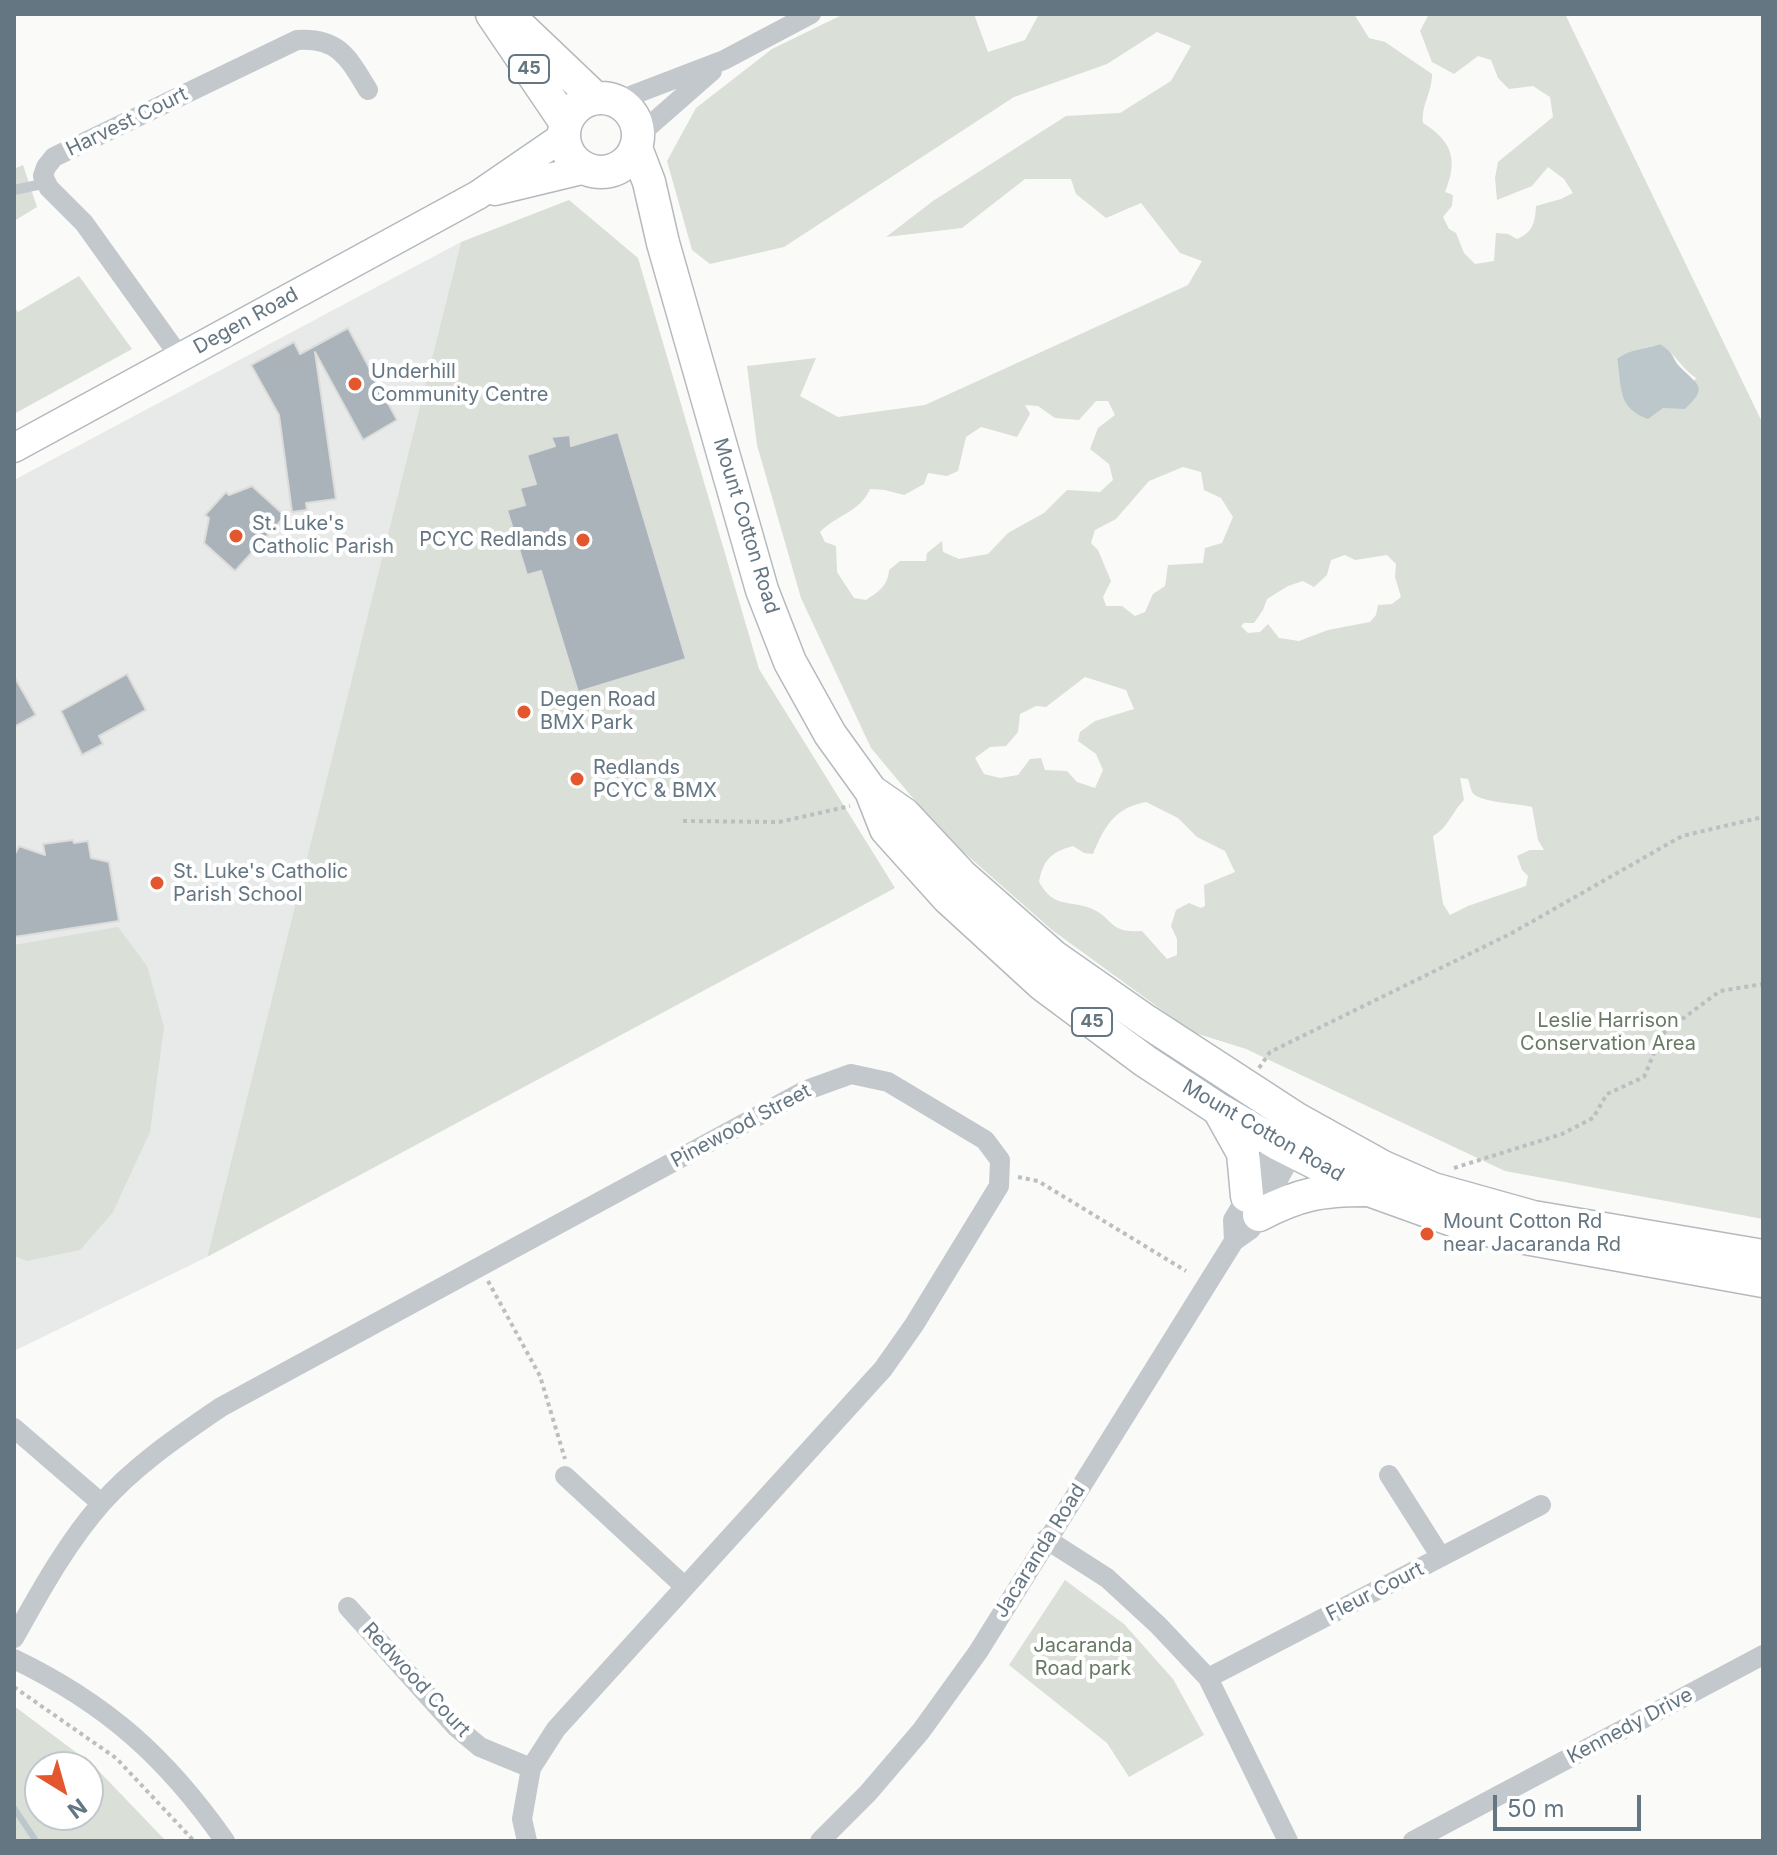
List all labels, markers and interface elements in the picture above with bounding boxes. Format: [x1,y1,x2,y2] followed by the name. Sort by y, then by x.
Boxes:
[509,55,549,83] road number: 45
[62,82,192,162] street label: Harvest Court
[190,282,302,360] street label: Degen Road
[371,360,548,407] place label: Underhill Community Centre
[346,375,364,393] marker: Underhill Community Centre
[708,435,784,617] street label: Mount Cotton Road
[252,512,394,559] place label: St. Luke's Catholic Parish
[227,527,245,545] marker: St. Luke's Catholic Parish
[419,528,567,552] place label: PCYC Redlands
[574,531,592,549] marker: PCYC Redlands
[540,688,656,735] place label: Degen Road BMX Park
[515,703,533,721] marker: Degen Road BMX Park
[593,756,717,803] place label: Redlands PCYC & BMX
[568,770,586,788] marker: Redlands PCYC & BMX
[173,860,348,907] place label: St. Luke's Catholic Parish School
[148,874,166,892] marker: St. Luke's Catholic Parish School
[1072,1008,1112,1036] road number: 45
[1520,1009,1696,1056] park label: Leslie Harrison Conservation Area
[1178,1075,1348,1187] street label: Mount Cotton Road
[667,1079,815,1173] street label: Pinewood Street
[1443,1210,1621,1257] place label: Mount Cotton Rd near Jacaranda Rd
[1418,1225,1436,1243] marker: Mount Cotton Rd near Jacaranda Rd
[989,1480,1091,1622] street label: Jacaranda Road
[1322,1557,1428,1627] street label: Fleur Court
[357,1618,475,1742] street label: Redwood Court
[1033,1634,1133,1681] park label: Jacaranda Road park
[1563,1683,1697,1769] street label: Kennedy Drive
[24,1751,104,1831] north arrow
[1497,1779,1645,1829] scale bar
[63,1793,92,1824] text: N
[1507,1794,1565,1823] text: 50 m

